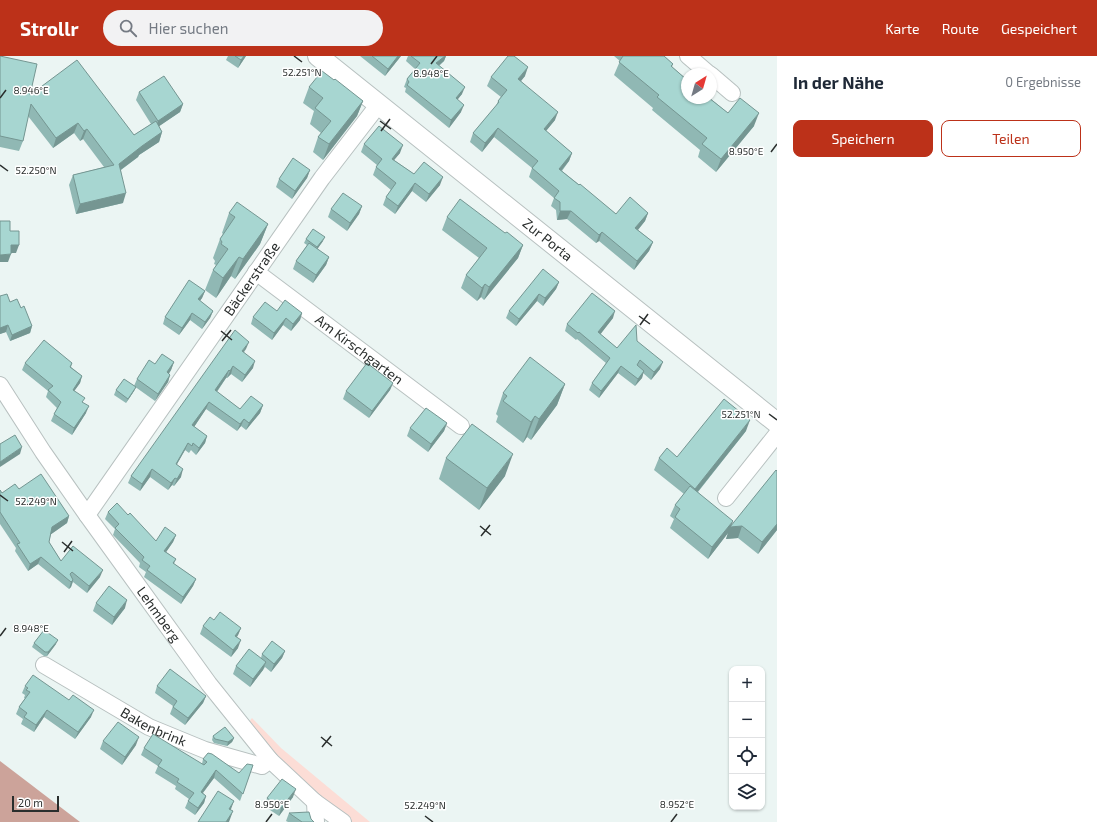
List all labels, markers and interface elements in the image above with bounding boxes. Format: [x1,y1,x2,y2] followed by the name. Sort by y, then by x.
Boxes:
[103,10,383,46] search box
[20,17,79,40] text: Strollr
[117,17,139,39] icon: search
[149,19,228,37] text: Hier suchen
[885,20,920,37] text: Karte
[942,20,979,37] text: Route
[1001,20,1077,37] text: Gespeichert
[283,66,321,78] text: 52.251°N
[413,67,449,79] text: 8.948°E
[681,68,717,104] north arrow
[793,72,884,92] text: In der Nähe
[1005,74,1081,90] text: 0 Ergebnisse
[13,84,49,96] text: 8.946°E
[793,120,933,157] button: Speichern
[941,120,1081,157] button: Teilen
[729,145,764,157] text: 8.950°E
[16,164,56,176] text: 52.250°N
[520,214,576,264] street label: Zur Porta
[220,238,283,319] street label: Bäckerstraße
[312,311,407,388] street label: Am Kirschgarten
[722,408,760,420] text: 52.251°N
[15,495,57,507] text: 52.249°N
[134,583,185,645] street label: Lehmberg
[13,622,49,634] text: 8.948°E
[729,666,765,810] map controls
[729,666,765,702] button: +
[729,702,765,738] button: −
[118,703,189,749] street label: Bakenbrink
[729,738,765,774] button: locate
[729,774,765,810] button: layers
[12,794,59,813] scale bar
[18,796,43,809] text: 20 m
[255,798,290,810] text: 8.950°E
[660,798,695,810] text: 8.952°E
[404,799,446,811] text: 52.249°N

